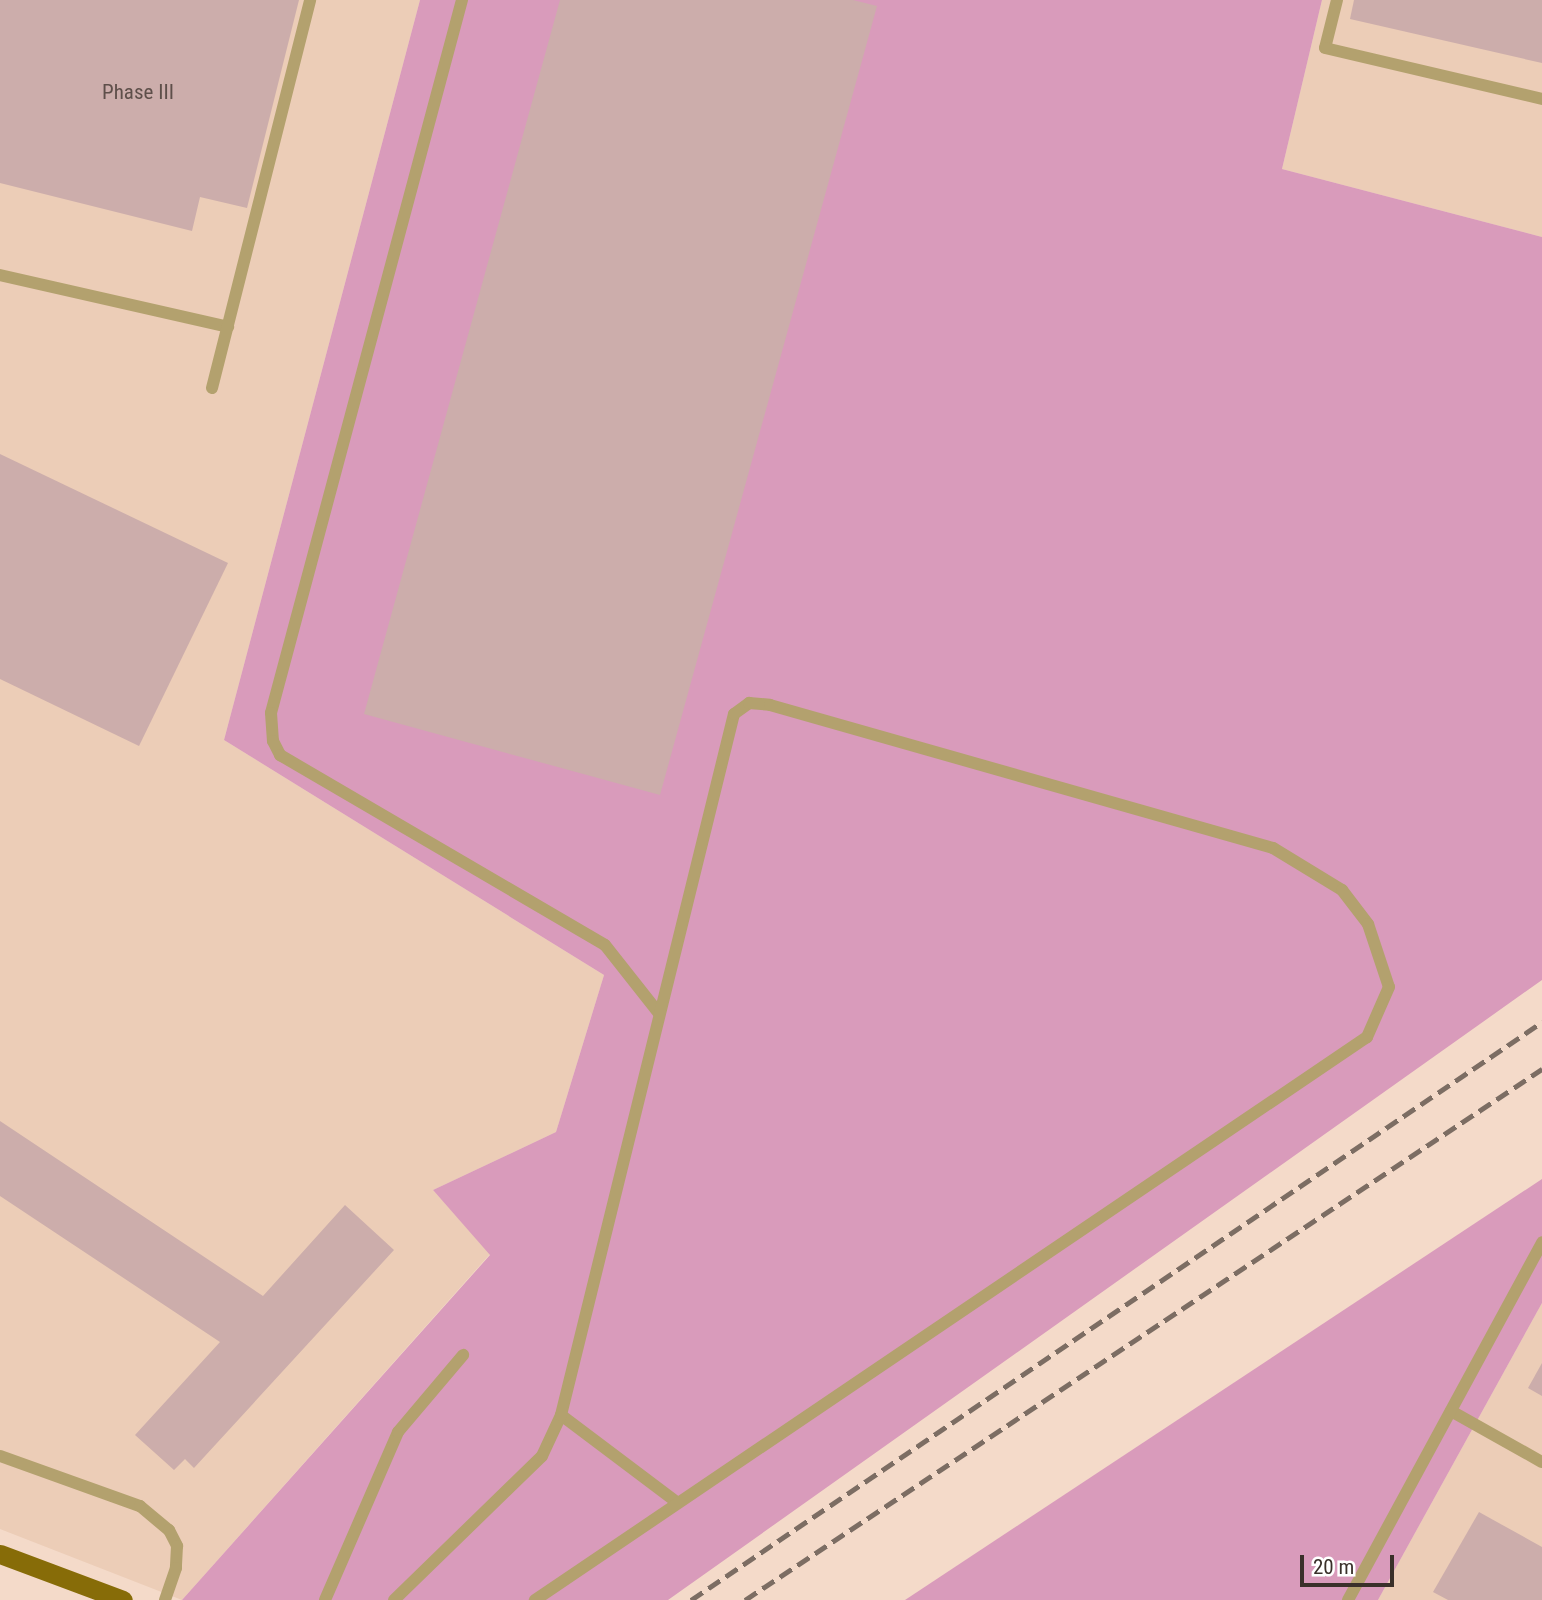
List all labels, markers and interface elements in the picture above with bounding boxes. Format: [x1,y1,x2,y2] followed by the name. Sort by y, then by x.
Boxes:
[102,79,174,105] house number: Phase III
[1304,1540,1398,1584] scale bar
[1313,1555,1354,1579] text: 20 m

